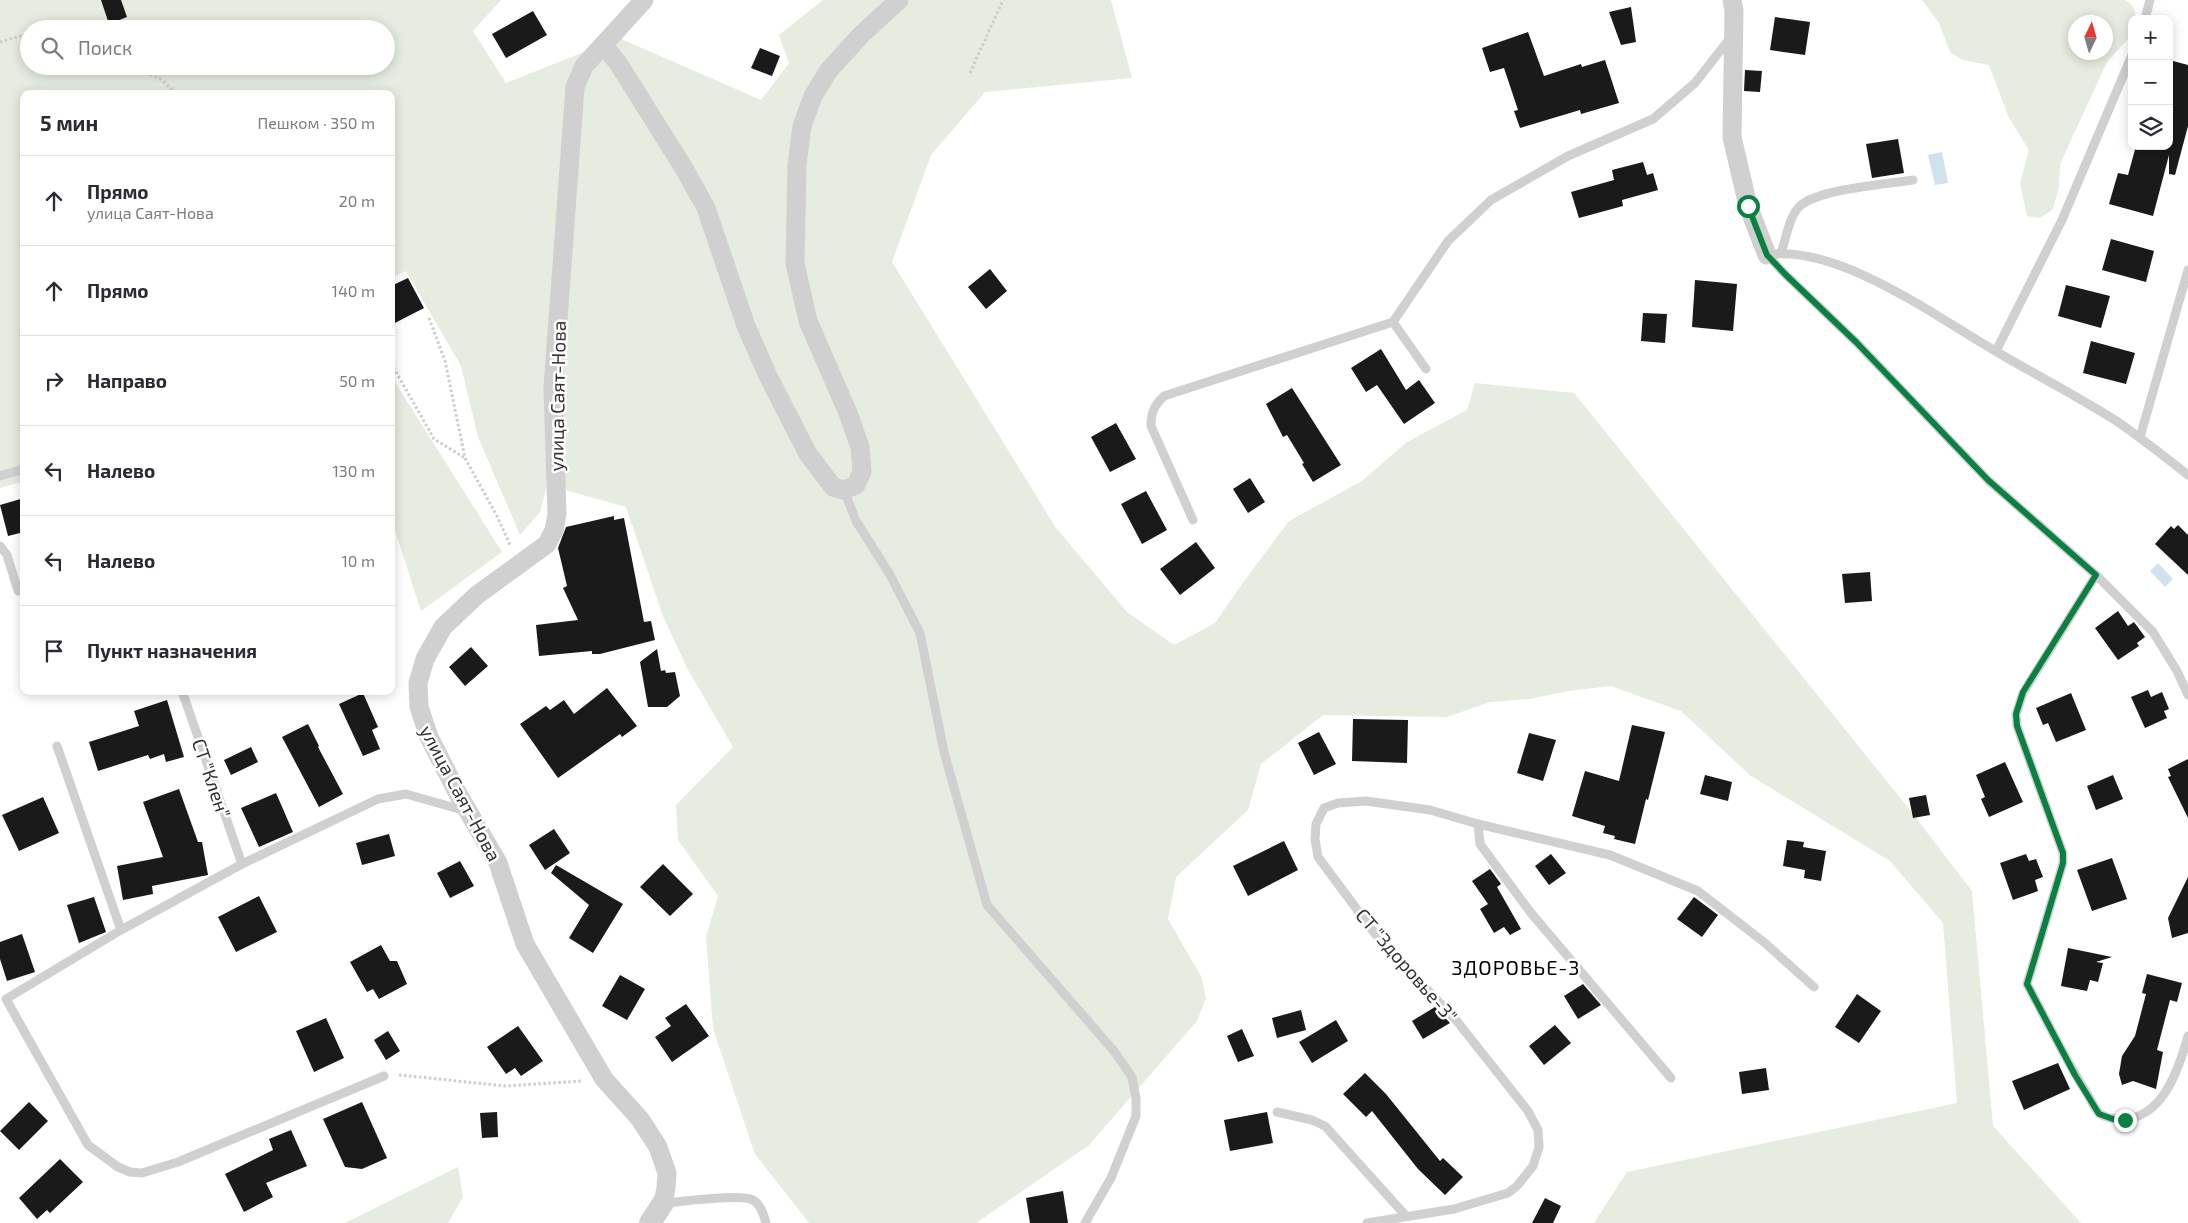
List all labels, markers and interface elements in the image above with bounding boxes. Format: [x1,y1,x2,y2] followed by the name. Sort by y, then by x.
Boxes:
[2068,15,2113,60] north arrow
[2128,15,2173,150] map controls
[2128,15,2173,60] button: +
[20,20,395,75] search box
[38,34,66,62] icon: search
[78,36,132,59] text: Поиск
[2128,60,2173,105] button: −
[2128,105,2173,150] button: layers
[40,110,98,135] text: 5 мин
[258,113,375,132] text: Пешком · 350 m
[87,180,149,203] text: Прямо
[40,187,68,215] icon: ahead
[339,191,375,210] text: 20 m
[1737,195,1760,218] route start
[87,203,214,222] text: улица Саят-Нова
[40,277,68,305] icon: ahead
[87,279,149,302] text: Прямо
[332,281,375,300] text: 140 m
[544,321,571,472] street label: улица Саят-Нова
[40,367,68,395] icon: right
[87,369,167,392] text: Направо
[339,371,375,390] text: 50 m
[40,457,68,485] icon: left
[87,459,155,482] text: Налево
[333,461,375,480] text: 130 m
[40,547,68,575] icon: left
[87,549,155,572] text: Налево
[341,551,375,570] text: 10 m
[40,637,68,665] icon: arrive
[87,639,257,662] text: Пункт назначения
[415,721,507,865] street label: улица Саят-Нова
[188,735,236,821] street label: СТ "Клен"
[1351,903,1463,1027] street label: СТ "Здоровье-3"
[1452,955,1580,979] district label: ЗДОРОВЬЕ-3
[2114,1109,2137,1132] route end

